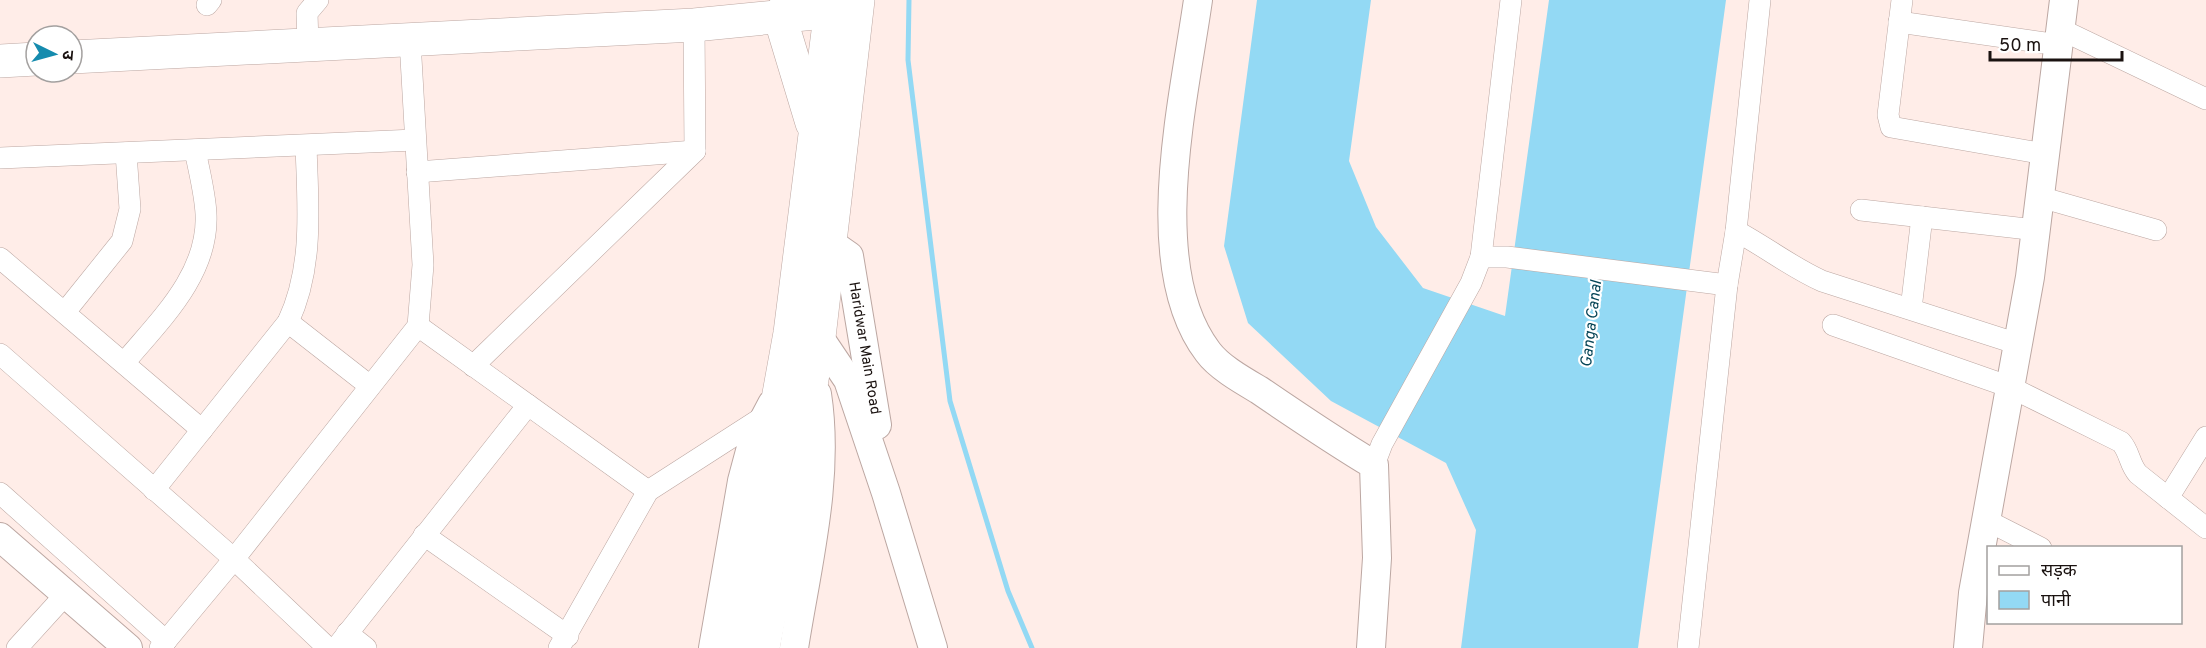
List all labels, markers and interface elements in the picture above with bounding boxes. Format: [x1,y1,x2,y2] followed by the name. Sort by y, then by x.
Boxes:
[24,24,84,84] north arrow
[1990,24,2122,62] scale bar
[1999,35,2041,58] text: 50 m
[57,50,77,61] text: उ
[1577,279,1607,369] water label: Ganga Canal
[844,280,885,416] street label: Haridwar Main Road
[1987,546,2182,624] legend
[2041,560,2078,583] text: सड़क
[2041,590,2071,613] text: पानी

